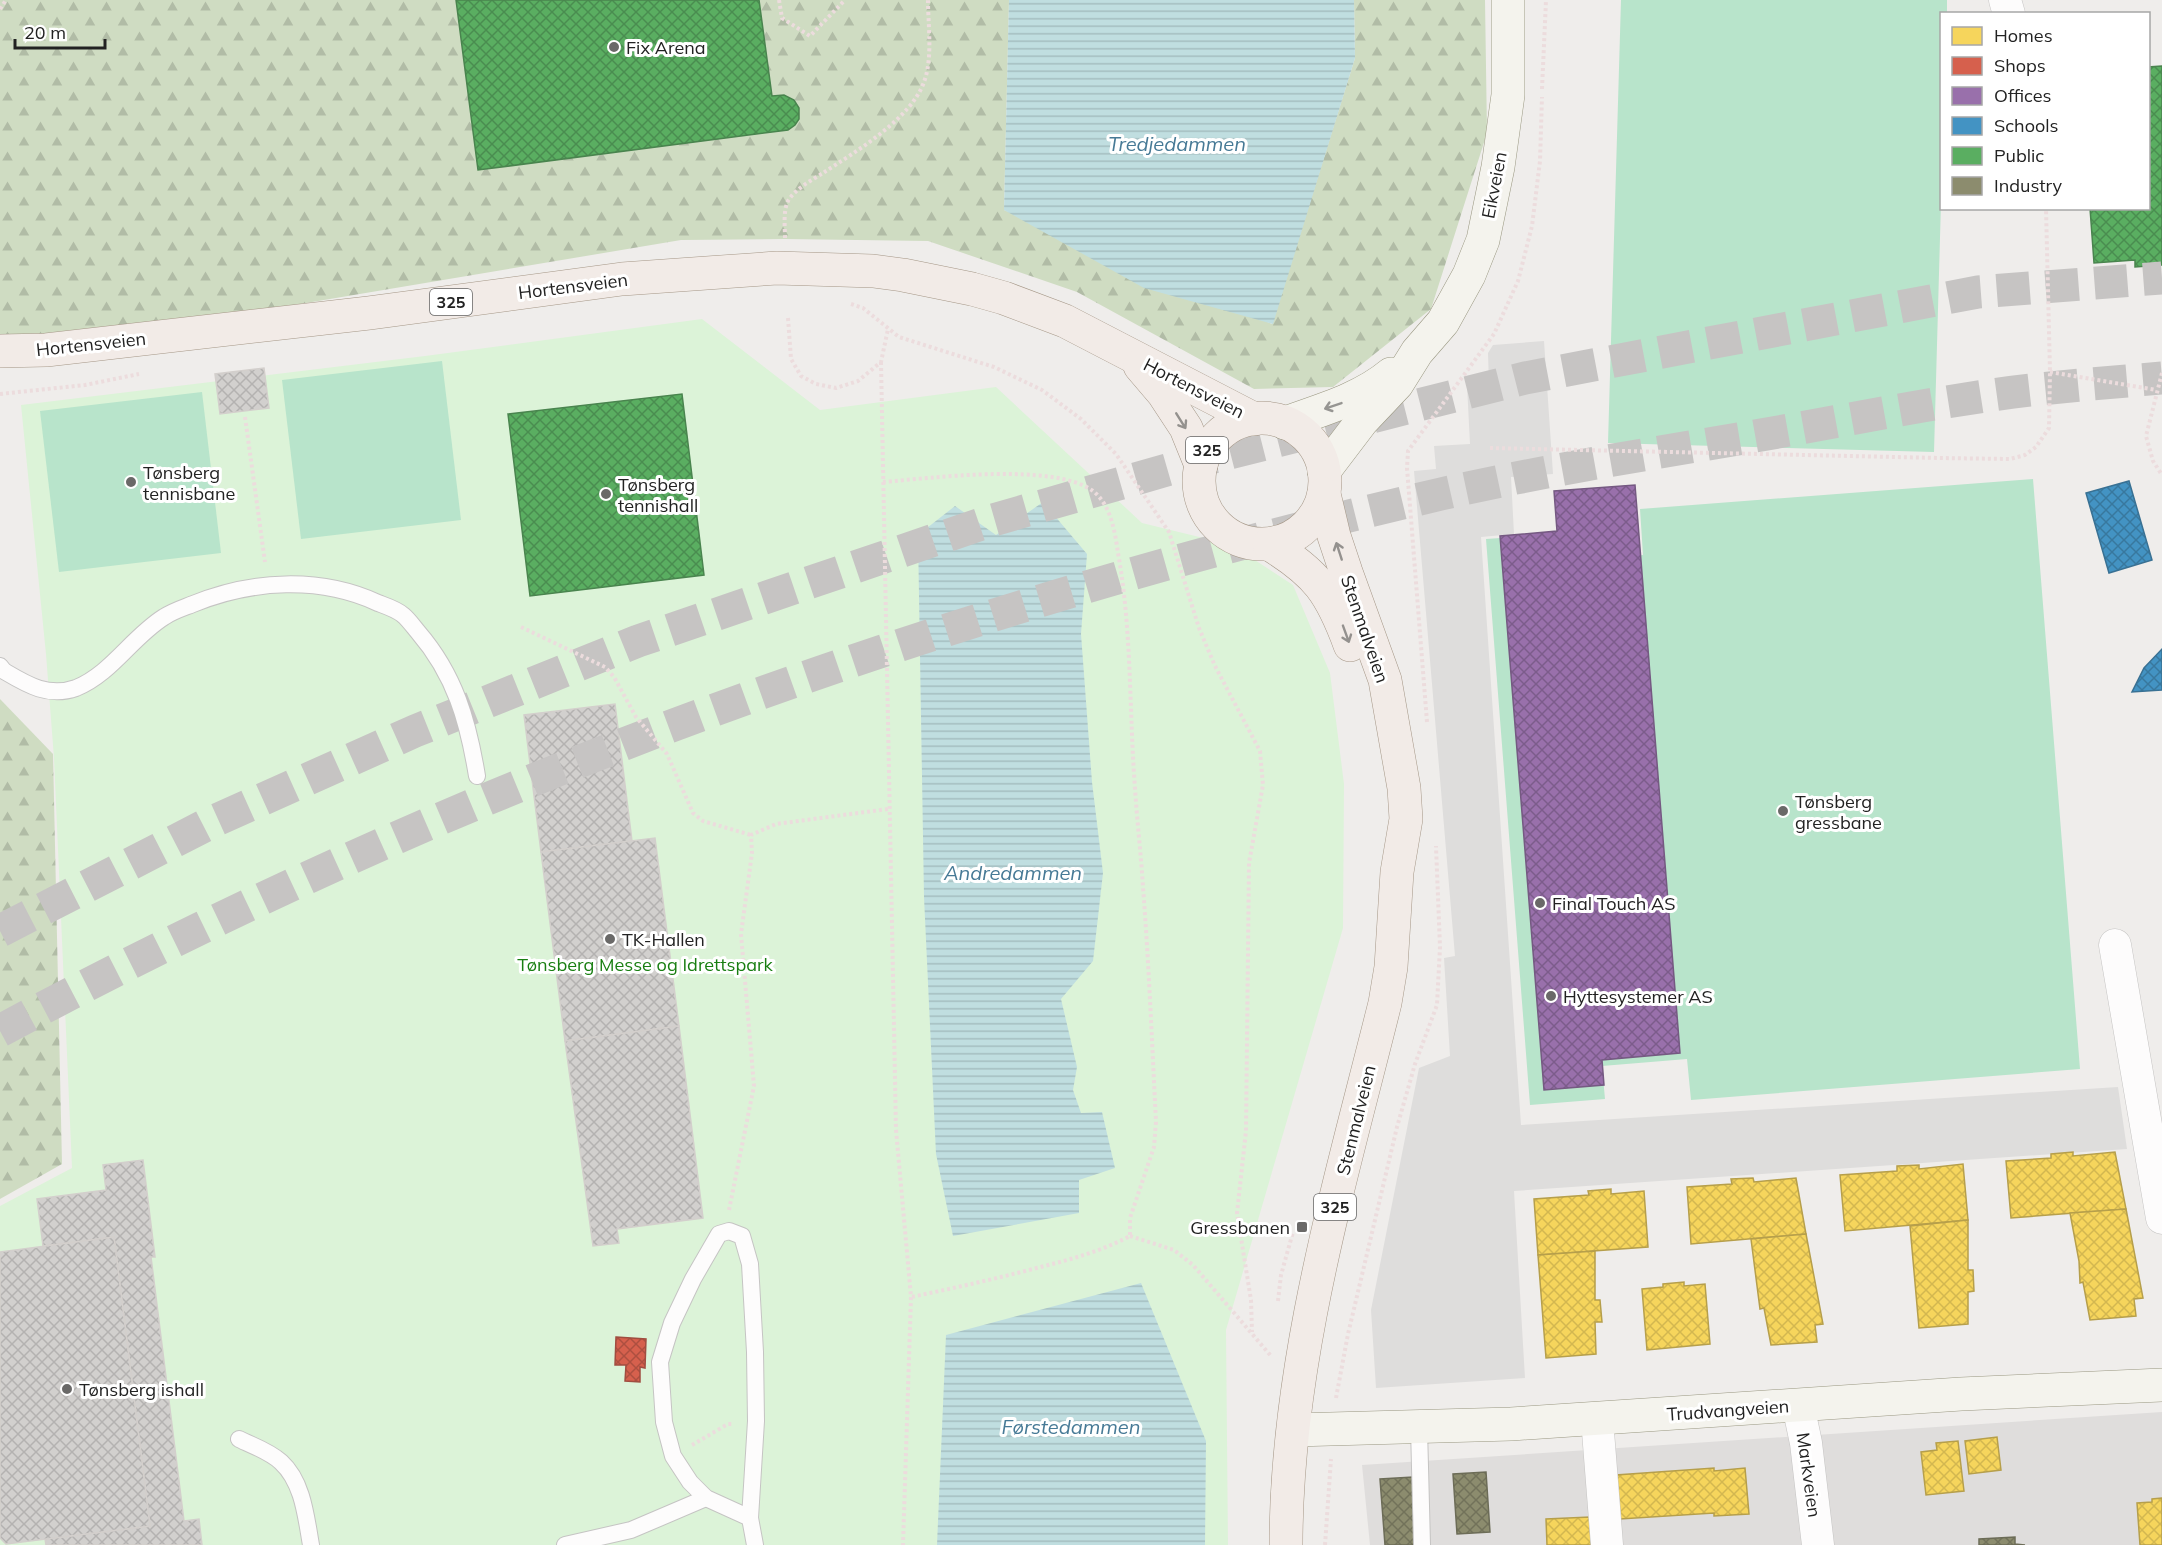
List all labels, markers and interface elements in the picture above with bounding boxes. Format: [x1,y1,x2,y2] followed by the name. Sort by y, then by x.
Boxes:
[15,12,105,50] scale bar
[1940,12,2150,210] legend
[24,21,66,44] text: 20 m
[1994,24,2053,47] text: Homes
[626,36,706,59] place label: Fix Arena
[607,40,621,54] marker: Fix Arena
[1994,54,2046,77] text: Shops
[1994,84,2052,107] text: Offices
[1994,114,2059,137] text: Schools
[1108,131,1246,156] water label: Tredjedammen
[1994,144,2044,167] text: Public
[1476,150,1512,220] street label: Eikveien
[1994,174,2063,197] text: Industry
[517,268,629,304] street label: Hortensveien
[430,289,472,315] road number: 325
[35,327,147,361] street label: Hortensveien
[1140,353,1248,423] street label: Hortensveien
[1325,401,1343,412] one-way arrow
[1175,412,1187,429] one-way arrow
[1186,437,1228,463] road number: 325
[143,461,235,505] place label: Tønsberg tennisbane
[618,473,698,517] place label: Tønsberg tennishall
[124,475,138,489] marker: Tønsberg tennisbane
[599,487,613,501] marker: Tønsberg tennishall
[1333,542,1344,561] one-way arrow
[1336,572,1394,686] street label: Stenmalveien
[1341,624,1352,643] one-way arrow
[1795,790,1882,834] place label: Tønsberg gressbane
[1776,804,1790,818] marker: Tønsberg gressbane
[943,860,1082,885] water label: Andredammen
[1552,892,1675,915] place label: Final Touch AS
[1533,896,1547,910] marker: Final Touch AS
[622,928,705,951] place label: TK-Hallen
[603,932,617,946] marker: TK-Hallen
[517,953,774,976] park label: Tønsberg Messe og Idrettspark
[1563,985,1713,1008] place label: Hyttesystemer AS
[1544,989,1558,1003] marker: Hyttesystemer AS
[1331,1063,1381,1177] street label: Stenmalveien
[1314,1194,1356,1220] road number: 325
[1190,1216,1290,1239] place label: Gressbanen
[1295,1220,1309,1234] marker: Gressbanen
[79,1378,204,1401] place label: Tønsberg ishall
[60,1382,74,1396] marker: Tønsberg ishall
[1666,1394,1790,1426] street label: Trudvangveien
[1002,1414,1140,1439] water label: Førstedammen
[1792,1431,1826,1519] street label: Markveien

